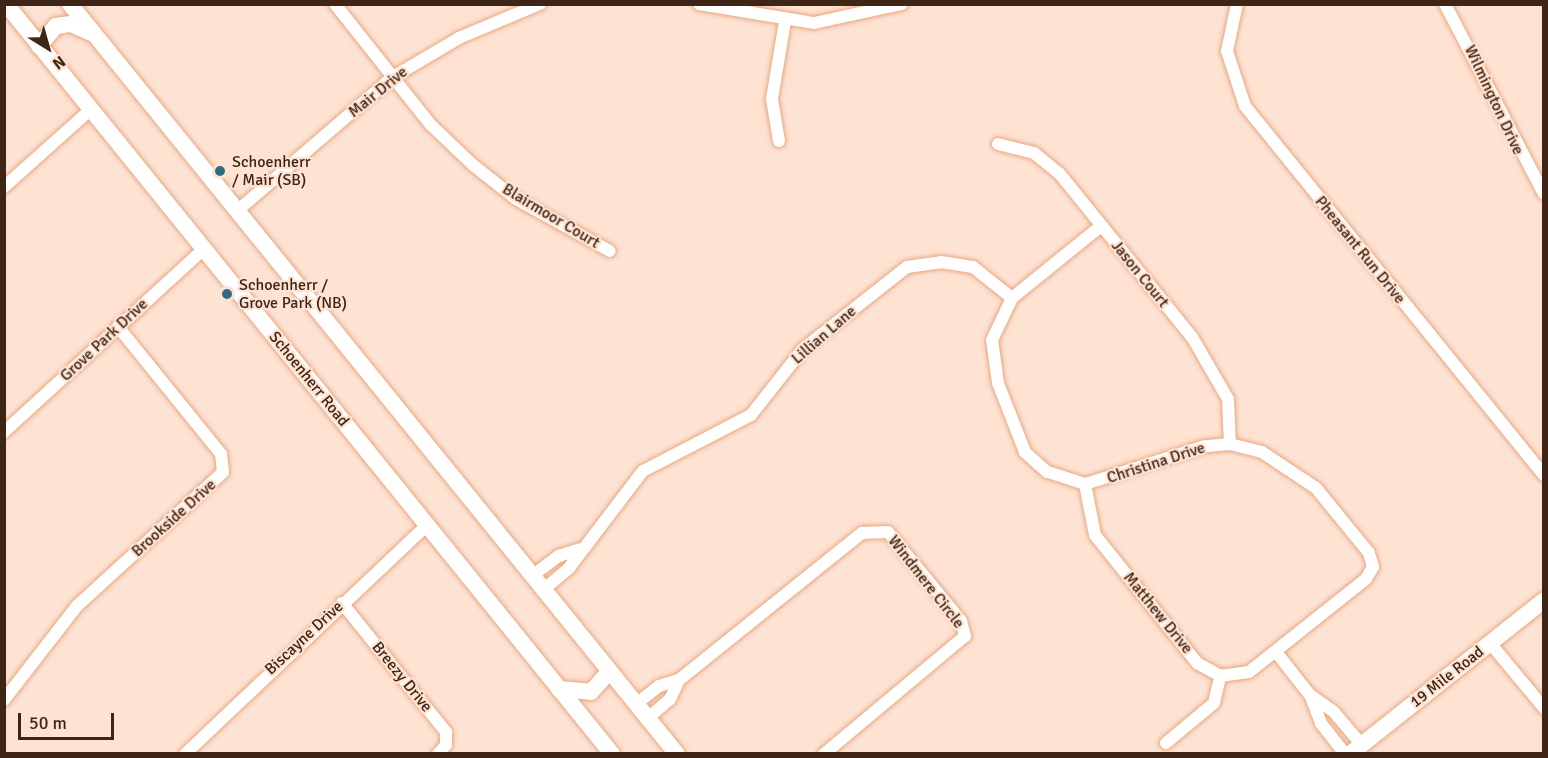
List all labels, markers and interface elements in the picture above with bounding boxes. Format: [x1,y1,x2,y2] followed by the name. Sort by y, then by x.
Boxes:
[18,18,78,78] north arrow
[1460,42,1528,158] street label: Wilmington Drive
[48,51,69,74] text: N
[345,62,411,122] street label: Mair Drive
[232,152,311,190] place label: Schoenherr / Mair (SB)
[213,164,227,178] marker: Schoenherr / Mair (SB)
[499,179,603,253] street label: Blairmoor Court
[1311,192,1409,308] street label: Pheasant Run Drive
[1107,237,1173,311] street label: Jason Court
[239,275,347,313] place label: Schoenherr / Grove Park (NB)
[220,287,234,301] marker: Schoenherr / Grove Park (NB)
[56,295,152,385] street label: Grove Park Drive
[788,302,860,368] street label: Lillian Lane
[265,328,353,430] street label: Schoenherr Road
[1104,438,1208,488] street label: Christina Drive
[128,475,220,561] street label: Brookside Drive
[884,532,968,632] street label: Windmere Circle
[1119,568,1197,658] street label: Matthew Drive
[261,597,347,679] street label: Biscayne Drive
[368,638,436,716] street label: Breezy Drive
[1406,642,1488,712] street label: 19 Mile Road
[21,701,117,739] scale bar
[29,712,67,734] text: 50 m

